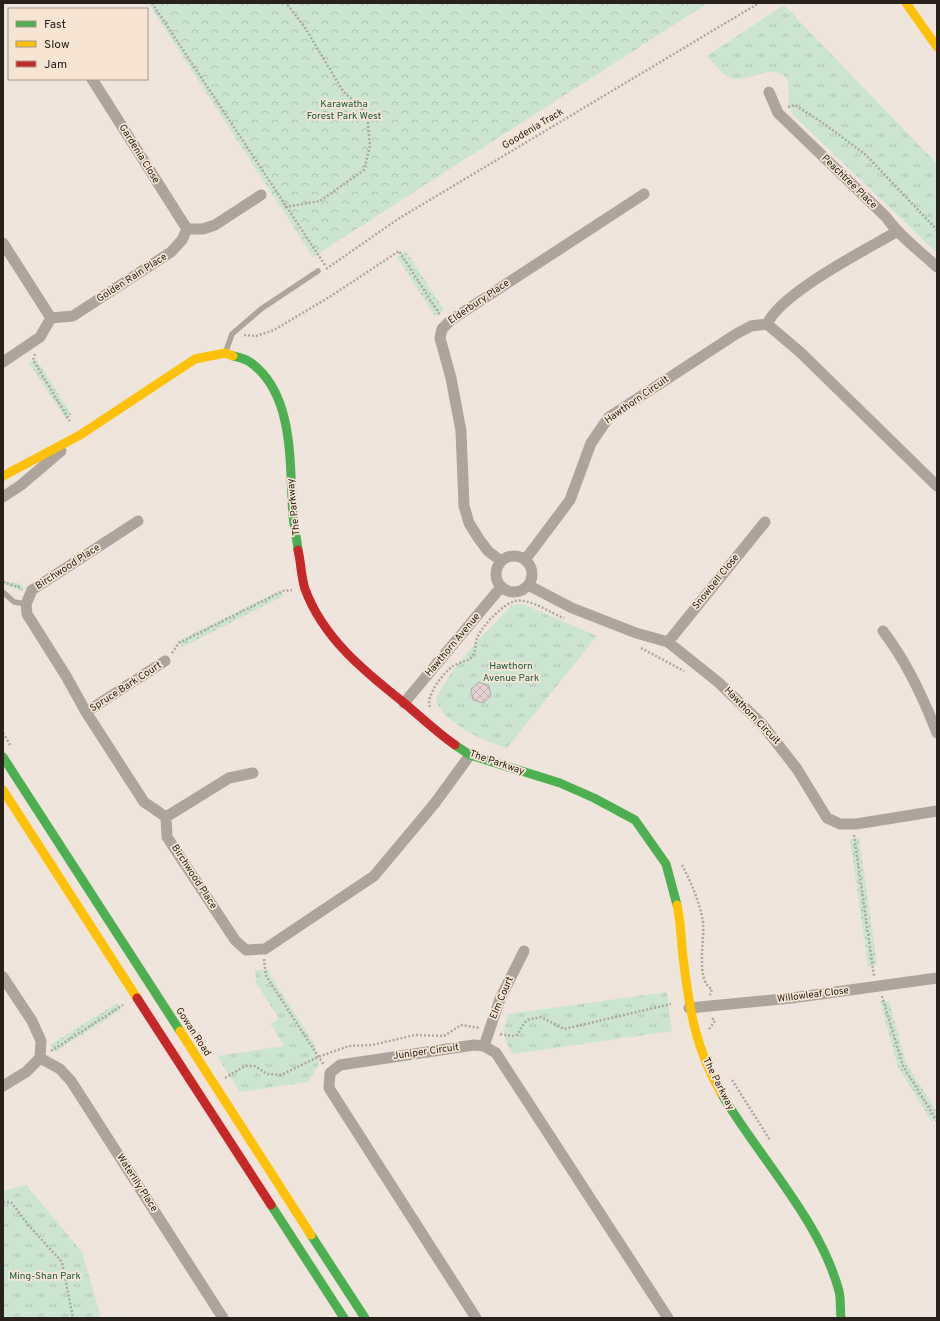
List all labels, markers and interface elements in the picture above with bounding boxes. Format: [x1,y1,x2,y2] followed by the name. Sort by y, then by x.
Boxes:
[8,8,148,80] legend
[44,17,66,33] text: Fast
[44,37,70,53] text: Slow
[44,57,67,73] text: Jam
[307,98,382,123] park label: Karawatha Forest Park West
[500,106,566,152] street label: Goodenia Track
[116,122,162,186] street label: Gardenia Close
[818,152,880,212] street label: Peachtree Place
[94,250,170,306] street label: Golden Rain Place
[446,277,512,327] street label: Elderbury Place
[602,373,672,427] street label: Hawthorn Circuit
[285,478,303,536] street label: The Parkway
[33,541,103,593] street label: Birchwood Place
[690,552,742,612] street label: Snowbell Close
[423,611,483,679] street label: Hawthorn Avenue
[88,659,164,715] street label: Spruce Bark Court
[483,660,539,685] park label: Hawthorn Avenue Park
[721,684,783,748] street label: Hawthorn Circuit
[468,748,526,778] street label: The Parkway
[168,842,220,912] street label: Birchwood Place
[487,975,517,1021] street label: Elm Court
[776,984,850,1006] street label: Willowleaf Close
[172,1005,214,1059] street label: Gowan Road
[392,1041,460,1063] street label: Juniper Circuit
[699,1055,737,1113] street label: The Parkway
[113,1152,161,1214] street label: Waterlily Place
[9,1270,81,1283] park label: Ming-Shan Park

